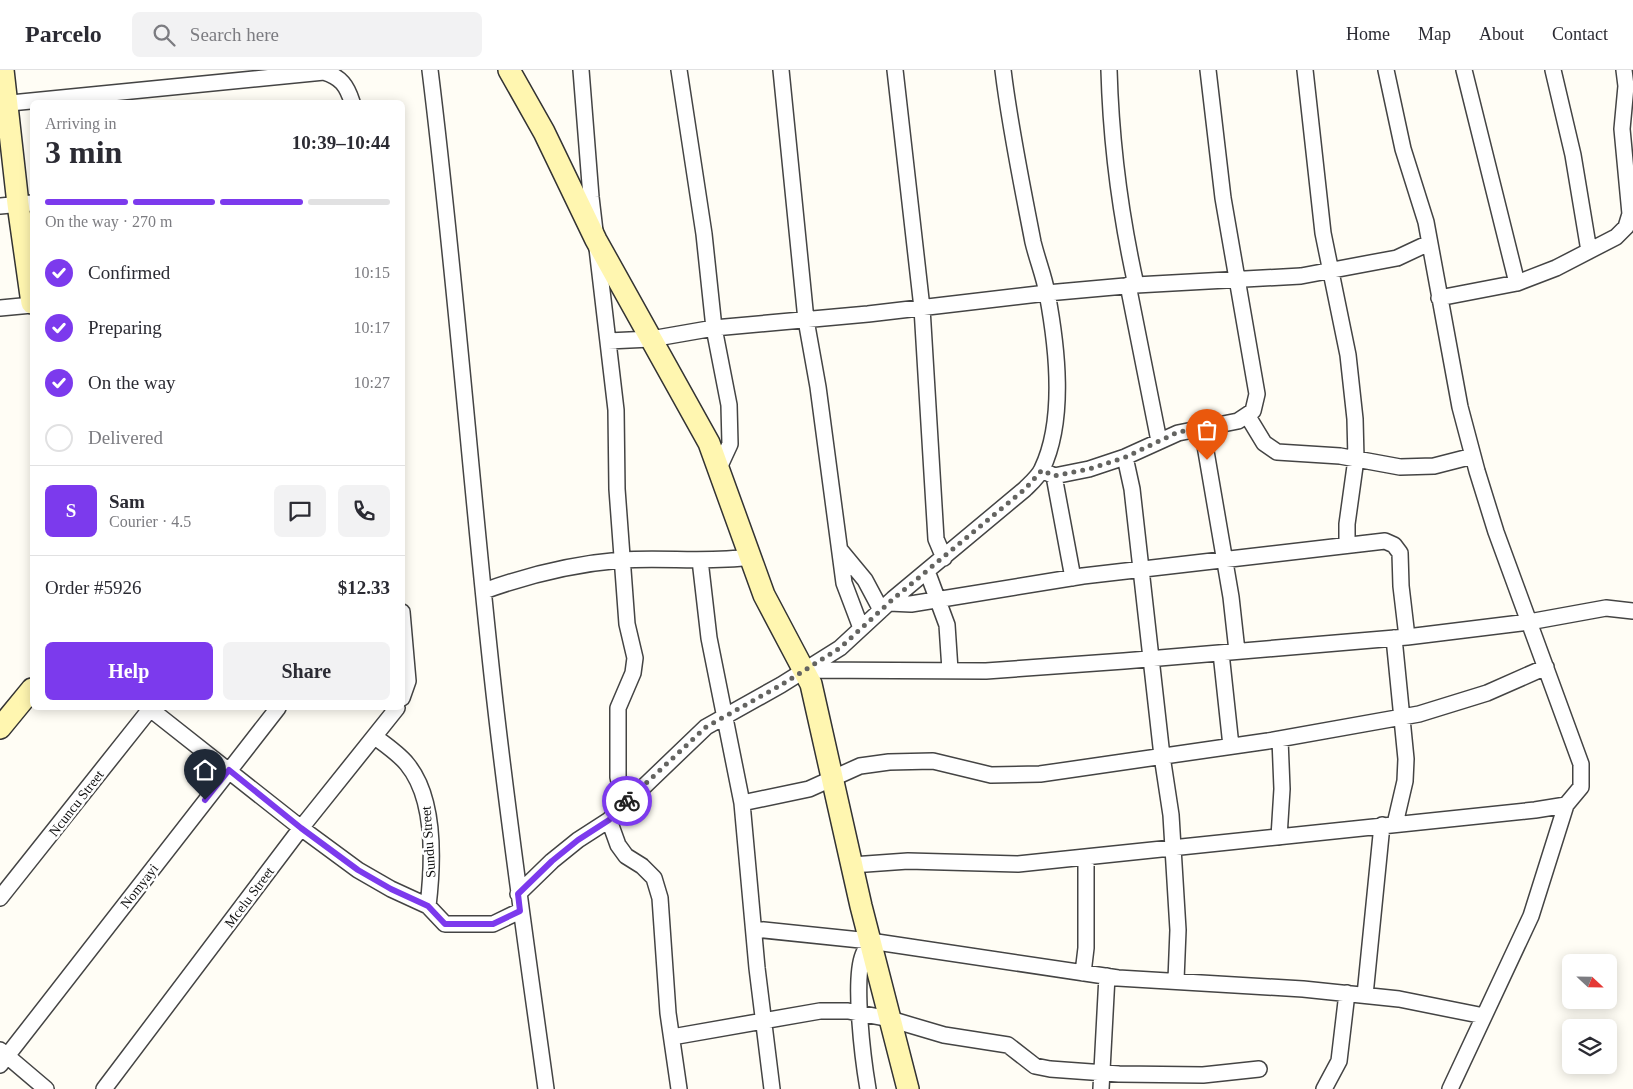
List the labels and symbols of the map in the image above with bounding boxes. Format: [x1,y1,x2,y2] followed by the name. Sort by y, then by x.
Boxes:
[1186,409,1228,460] pin
[184,749,226,800] pin
[46,767,107,839] street label: Ncuncu Street
[602,776,652,826] courier
[419,805,438,878] street label: Sundu Street
[117,861,161,911] street label: Nomyayi
[222,864,277,931] street label: Mcelu Street
[1562,954,1618,1009] north arrow

